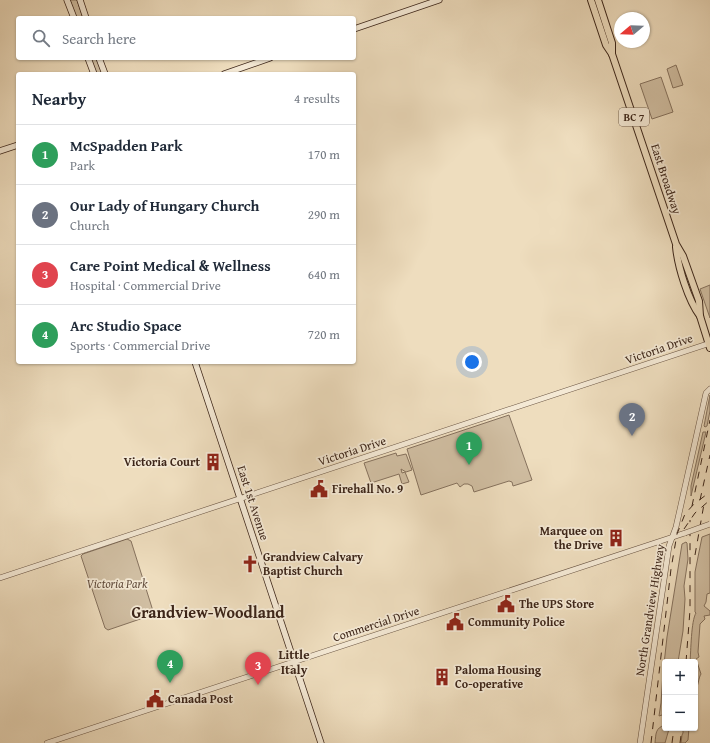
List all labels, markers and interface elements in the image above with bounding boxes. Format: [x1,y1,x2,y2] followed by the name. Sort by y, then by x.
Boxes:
[614,12,650,48] north arrow
[16,16,356,60] search box
[30,27,52,49] icon: search
[62,28,136,49] text: Search here
[32,86,86,111] text: Nearby
[294,89,340,108] text: 4 results
[619,108,649,126] road number: BC 7
[70,135,183,156] text: McSpadden Park
[647,141,686,216] street label: East Broadway
[42,145,48,164] text: 1
[308,145,340,164] text: 170 m
[70,156,95,175] text: Park
[70,195,259,216] text: Our Lady of Hungary Church
[42,205,48,224] text: 2
[308,205,340,224] text: 290 m
[70,216,109,235] text: Church
[70,255,271,276] text: Care Point Medical & Wellness
[42,265,48,284] text: 3
[308,265,340,284] text: 640 m
[70,276,221,295] text: Hospital · Commercial Drive
[70,315,182,336] text: Arc Studio Space
[42,325,48,344] text: 4
[308,325,340,344] text: 720 m
[623,329,695,368] street label: Victoria Drive
[70,336,210,355] text: Sports · Commercial Drive
[462,352,482,372] your location
[619,403,645,436] pin: 2
[316,431,388,469] street label: Victoria Drive
[456,432,482,465] pin: 1
[203,452,223,472] building icon: Victoria Court
[124,453,200,470] place label: Victoria Court
[233,463,274,543] street label: East 1st Avenue
[309,479,329,499] public building icon: Firehall No. 9
[332,480,403,497] place label: Firehall No. 9
[540,522,603,553] place label: Marquee on the Drive
[606,528,626,548] building icon: Marquee on the Drive
[631,543,668,677] street label: North Grandview Highway
[263,548,364,579] place label: Grandview Calvary Baptist Church
[240,554,260,574] church icon: Grandview Calvary Baptist Church
[87,575,148,592] park label: Victoria Park
[496,594,516,614] public building icon: The UPS Store
[519,595,594,612] place label: The UPS Store
[131,600,285,624] district label: Grandview-Woodland
[330,601,422,646] street label: Commercial Drive
[445,612,465,632] public building icon: Community Police
[468,613,565,630] place label: Community Police
[278,645,310,679] district label: Little Italy
[157,650,183,683] pin: 4
[245,652,271,685] pin: 3
[662,659,698,731] map controls
[662,659,698,695] button: +
[455,661,542,692] place label: Paloma Housing Co-operative
[432,667,452,687] building icon: Paloma Housing Co-operative
[145,689,165,709] public building icon: Canada Post
[168,690,233,707] place label: Canada Post
[662,695,698,731] button: −

